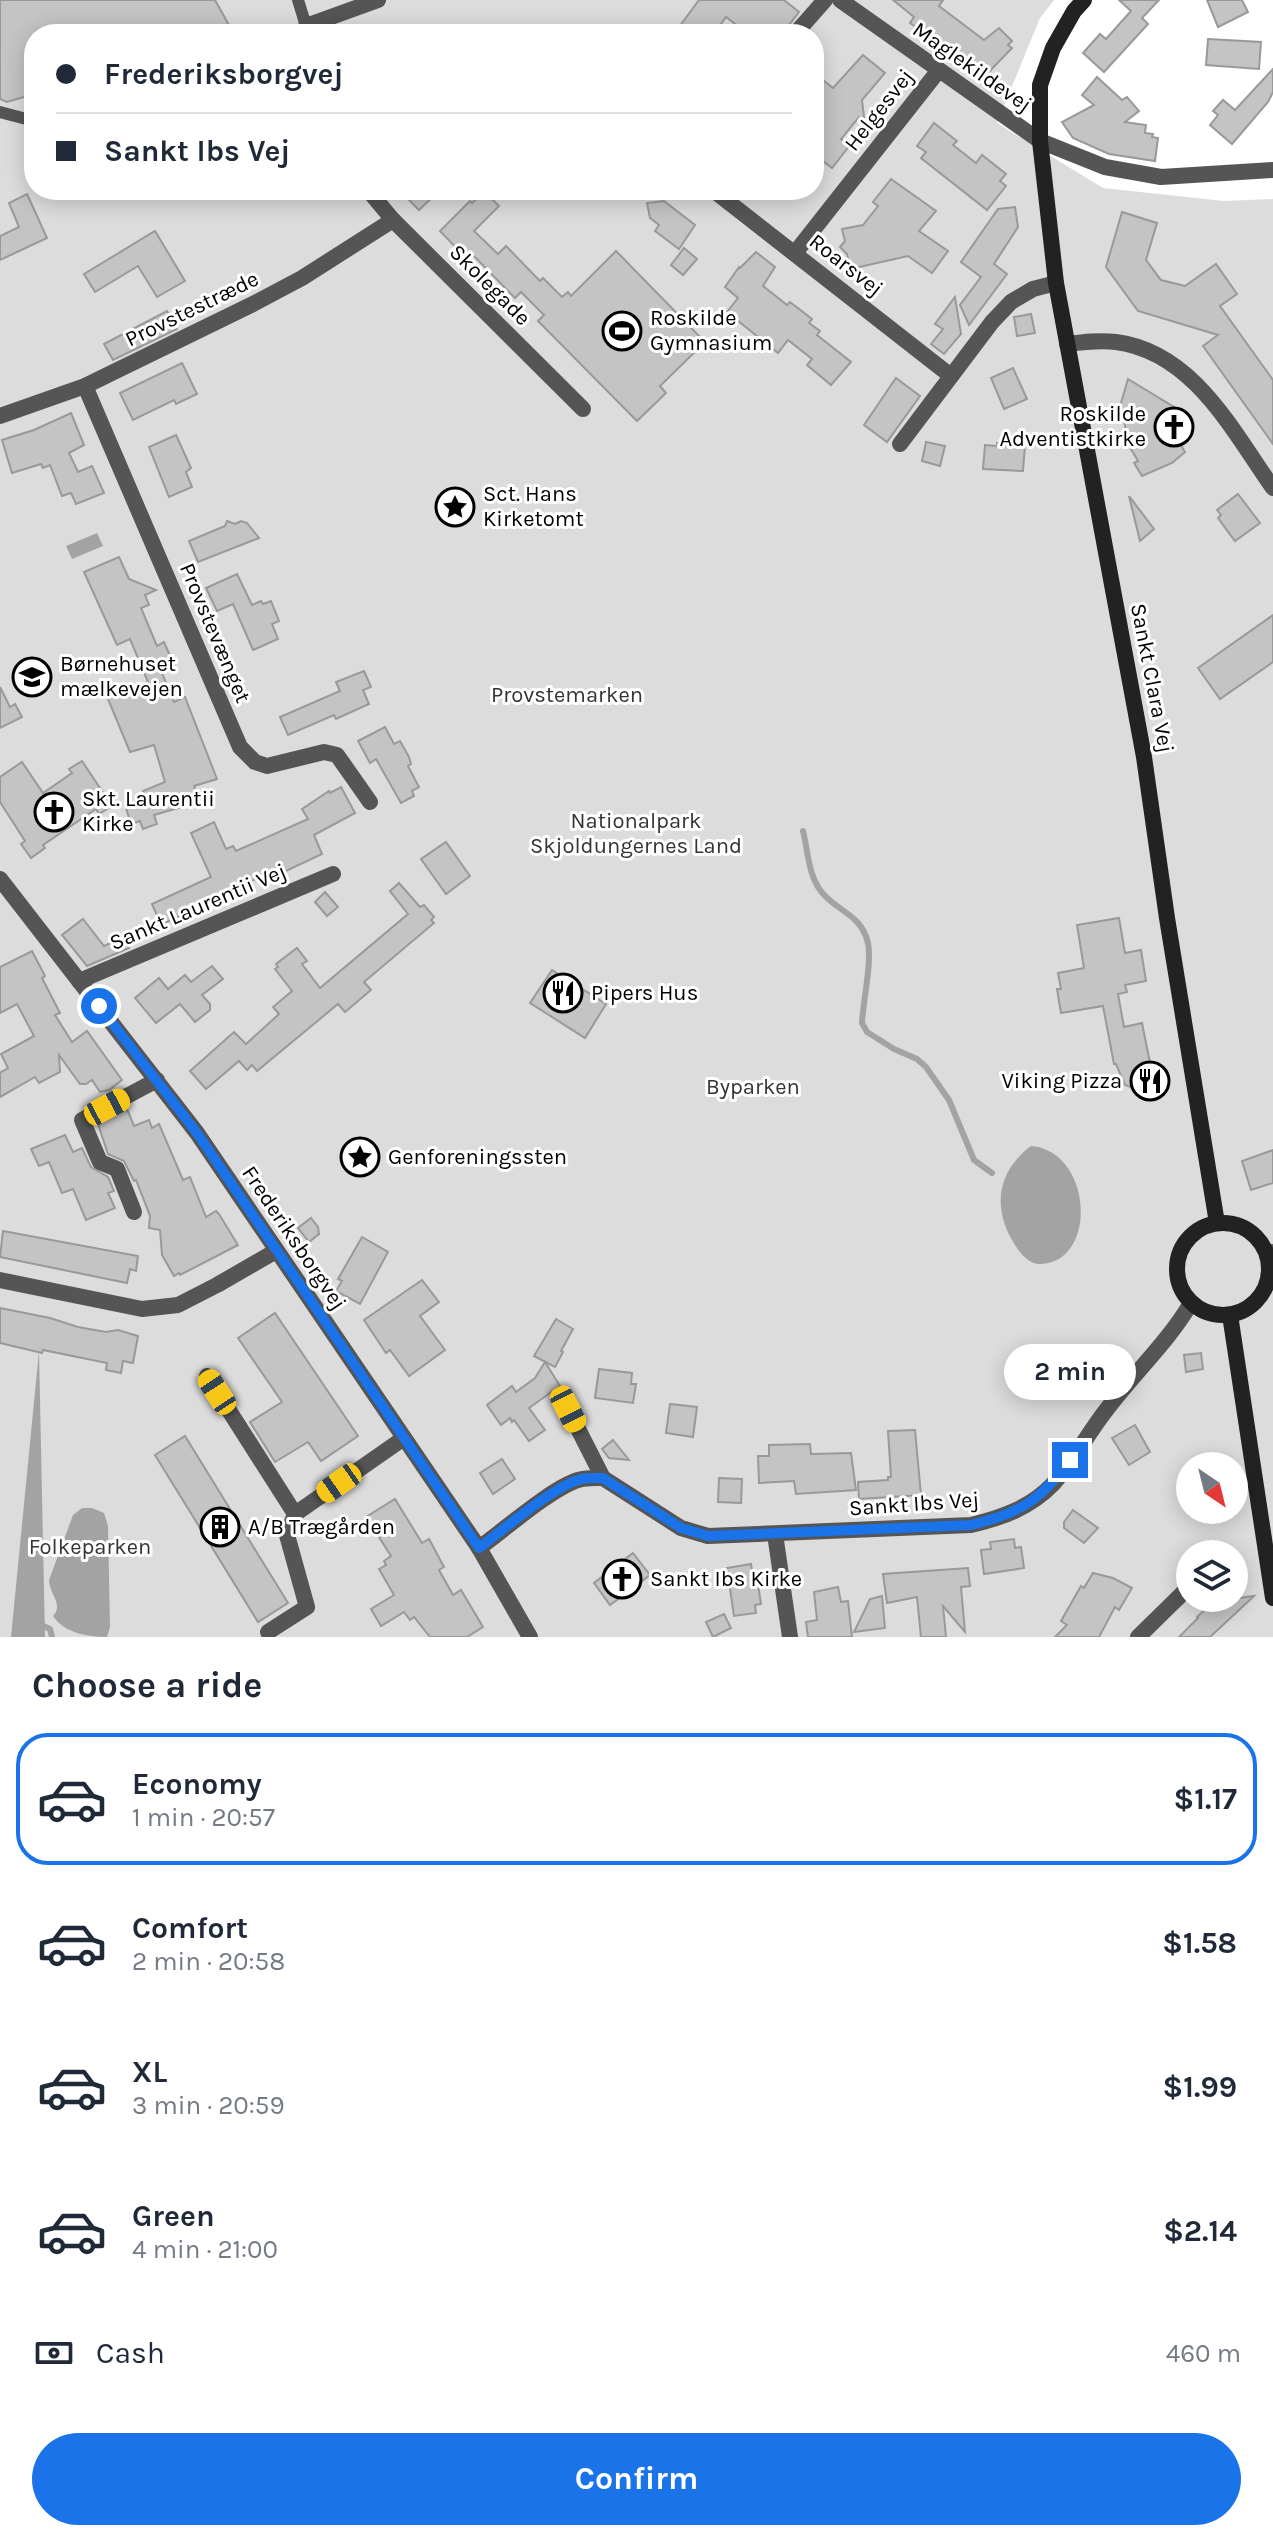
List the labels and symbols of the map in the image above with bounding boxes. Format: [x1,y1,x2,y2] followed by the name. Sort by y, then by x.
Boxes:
[907,16,1037,118] street label: Maglekildevej
[839,64,919,156] street label: Helgesvej
[804,228,888,302] street label: Roarsvej
[444,239,536,331] street label: Skolegade
[121,266,263,352] street label: Provstestræde
[650,305,772,356] place label: Roskilde Gymnasium
[601,310,643,352] sports icon: Roskilde Gymnasium
[999,401,1146,452] place label: Roskilde Adventistkirke
[1153,406,1195,448] church icon: Roskilde Adventistkirke
[483,481,584,532] place label: Sct. Hans Kirketomt
[434,486,476,528] place icon: Sct. Hans Kirketomt
[174,559,256,707] street label: Provstevænget
[1125,601,1179,755] street label: Sankt Clara Vej
[60,651,183,702] place label: Børnehuset mælkevejen
[11,656,53,698] school or university icon: Børnehuset mælkevejen
[491,682,643,708] park label: Provstemarken
[82,786,215,837] place label: Skt. Laurentii Kirke
[33,791,75,833] church icon: Skt. Laurentii Kirke
[530,808,742,859] park label: Nationalpark Skjoldungernes Land
[106,858,290,956] street label: Sankt Laurentii Vej
[542,972,584,1014] restaurant icon: Pipers Hus
[591,980,698,1006] place label: Pipers Hus
[81,988,117,1024] route start
[1129,1060,1171,1102] restaurant icon: Viking Pizza
[1001,1068,1122,1094] place label: Viking Pizza
[706,1074,800,1100] park label: Byparken
[80,1085,134,1129] car
[339,1136,381,1178] place icon: Genforeningssten
[388,1144,567,1170] place label: Genforeningssten
[236,1161,352,1315] street label: Frederiksborgvej
[1004,1344,1136,1400] callout: 2 min
[194,1365,240,1419] car
[546,1382,590,1436] car
[1052,1442,1088,1478] route end
[1176,1452,1248,1524] north arrow
[312,1459,366,1507] car
[848,1486,980,1522] street label: Sankt Ibs Vej
[199,1506,241,1548] building icon: A/B Trægården
[248,1514,395,1540] place label: A/B Trægården
[29,1534,151,1560] park label: Folkeparken
[601,1558,643,1600] church icon: Sankt Ibs Kirke
[650,1566,802,1592] place label: Sankt Ibs Kirke

